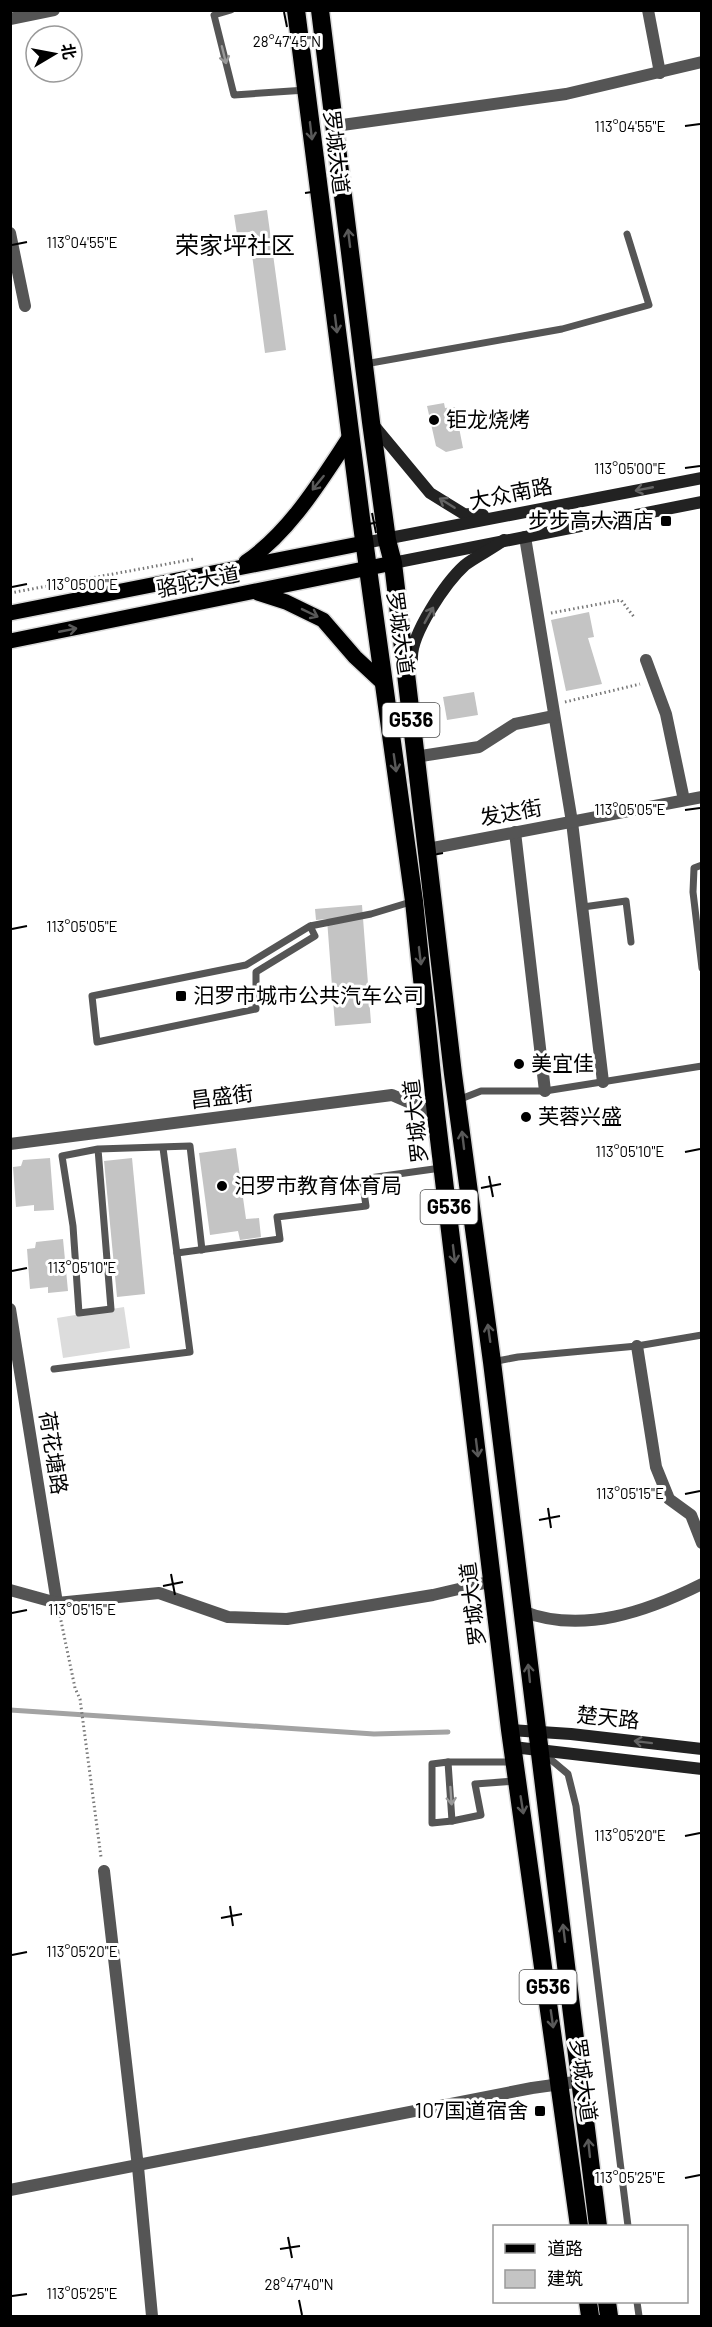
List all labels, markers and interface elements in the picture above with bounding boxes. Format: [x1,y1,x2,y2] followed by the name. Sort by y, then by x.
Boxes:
[24,24,84,84] north arrow
[253,32,321,50] text: 28°47'45"N
[59,42,80,61] text: 北
[219,46,231,65] one-way arrow
[320,109,355,195] street label: 罗城大道
[595,117,665,135] text: 113°04'55"E
[306,121,317,141] one-way arrow
[344,229,355,249] one-way arrow
[175,230,295,259] district label: 荣家坪社区
[47,233,117,251] text: 113°04'55"E
[331,314,342,334] one-way arrow
[446,406,530,431] place label: 钜龙烧烤
[427,413,441,427] marker: 钜龙烧烤
[594,459,666,477] text: 113°05'00"E
[467,472,554,513] street label: 大众南路
[312,475,325,491] one-way arrow
[635,484,654,495] one-way arrow
[439,497,456,509] one-way arrow
[528,507,654,532] place label: 步步高大酒店
[659,514,673,528] marker: 步步高大酒店
[154,560,241,601] street label: 骆驼大道
[46,575,118,593] text: 113°05'00"E
[383,589,420,676] street label: 罗城大道
[423,607,435,624] one-way arrow
[300,608,318,620] one-way arrow
[58,624,77,635] one-way arrow
[382,703,440,737] road number: G536
[389,752,400,772] one-way arrow
[478,794,544,829] street label: 发达街
[594,800,666,818] text: 113°05'05"E
[46,917,118,935] text: 113°05'05"E
[415,946,426,966] one-way arrow
[193,982,424,1007] place label: 汨罗市城市公共汽车公司
[174,989,188,1003] marker: 汨罗市城市公共汽车公司
[531,1050,594,1075] place label: 美宜佳
[512,1057,526,1071] marker: 美宜佳
[398,1078,431,1164] street label: 罗城大道
[189,1079,255,1112] street label: 昌盛街
[538,1103,622,1128] place label: 芙蓉兴盛
[519,1110,533,1124] marker: 芙蓉兴盛
[458,1131,469,1150] one-way arrow
[596,1142,664,1160] text: 113°05'10"E
[234,1172,402,1197] place label: 汨罗市教育体育局
[215,1179,229,1193] marker: 汨罗市教育体育局
[420,1190,478,1224] road number: G536
[449,1244,460,1263] one-way arrow
[48,1258,116,1276] text: 113°05'10"E
[483,1324,494,1344] one-way arrow
[36,1409,73,1496] street label: 荷花塘路
[472,1437,483,1457] one-way arrow
[596,1484,664,1502] text: 113°05'15"E
[454,1561,489,1647] street label: 罗城大道
[48,1600,116,1618] text: 113°05'15"E
[523,1663,534,1683] one-way arrow
[576,1701,641,1732] street label: 楚天路
[634,1736,654,1747] one-way arrow
[445,1786,456,1806] one-way arrow
[517,1794,528,1814] one-way arrow
[594,1826,666,1844] text: 113°05'20"E
[558,1924,569,1943] one-way arrow
[46,1942,118,1960] text: 113°05'20"E
[520,1970,576,2004] road number: G536
[547,2008,558,2028] one-way arrow
[566,2036,603,2123] street label: 罗城大道
[415,2097,528,2122] place label: 107国道宿舍
[533,2104,547,2118] marker: 107国道宿舍
[584,2138,595,2158] one-way arrow
[595,2168,665,2186] text: 113°05'25"E
[493,2225,688,2303] legend
[547,2237,583,2259] text: 道路
[547,2267,583,2289] text: 建筑
[264,2275,334,2293] text: 28°47'40"N
[47,2284,117,2302] text: 113°05'25"E

